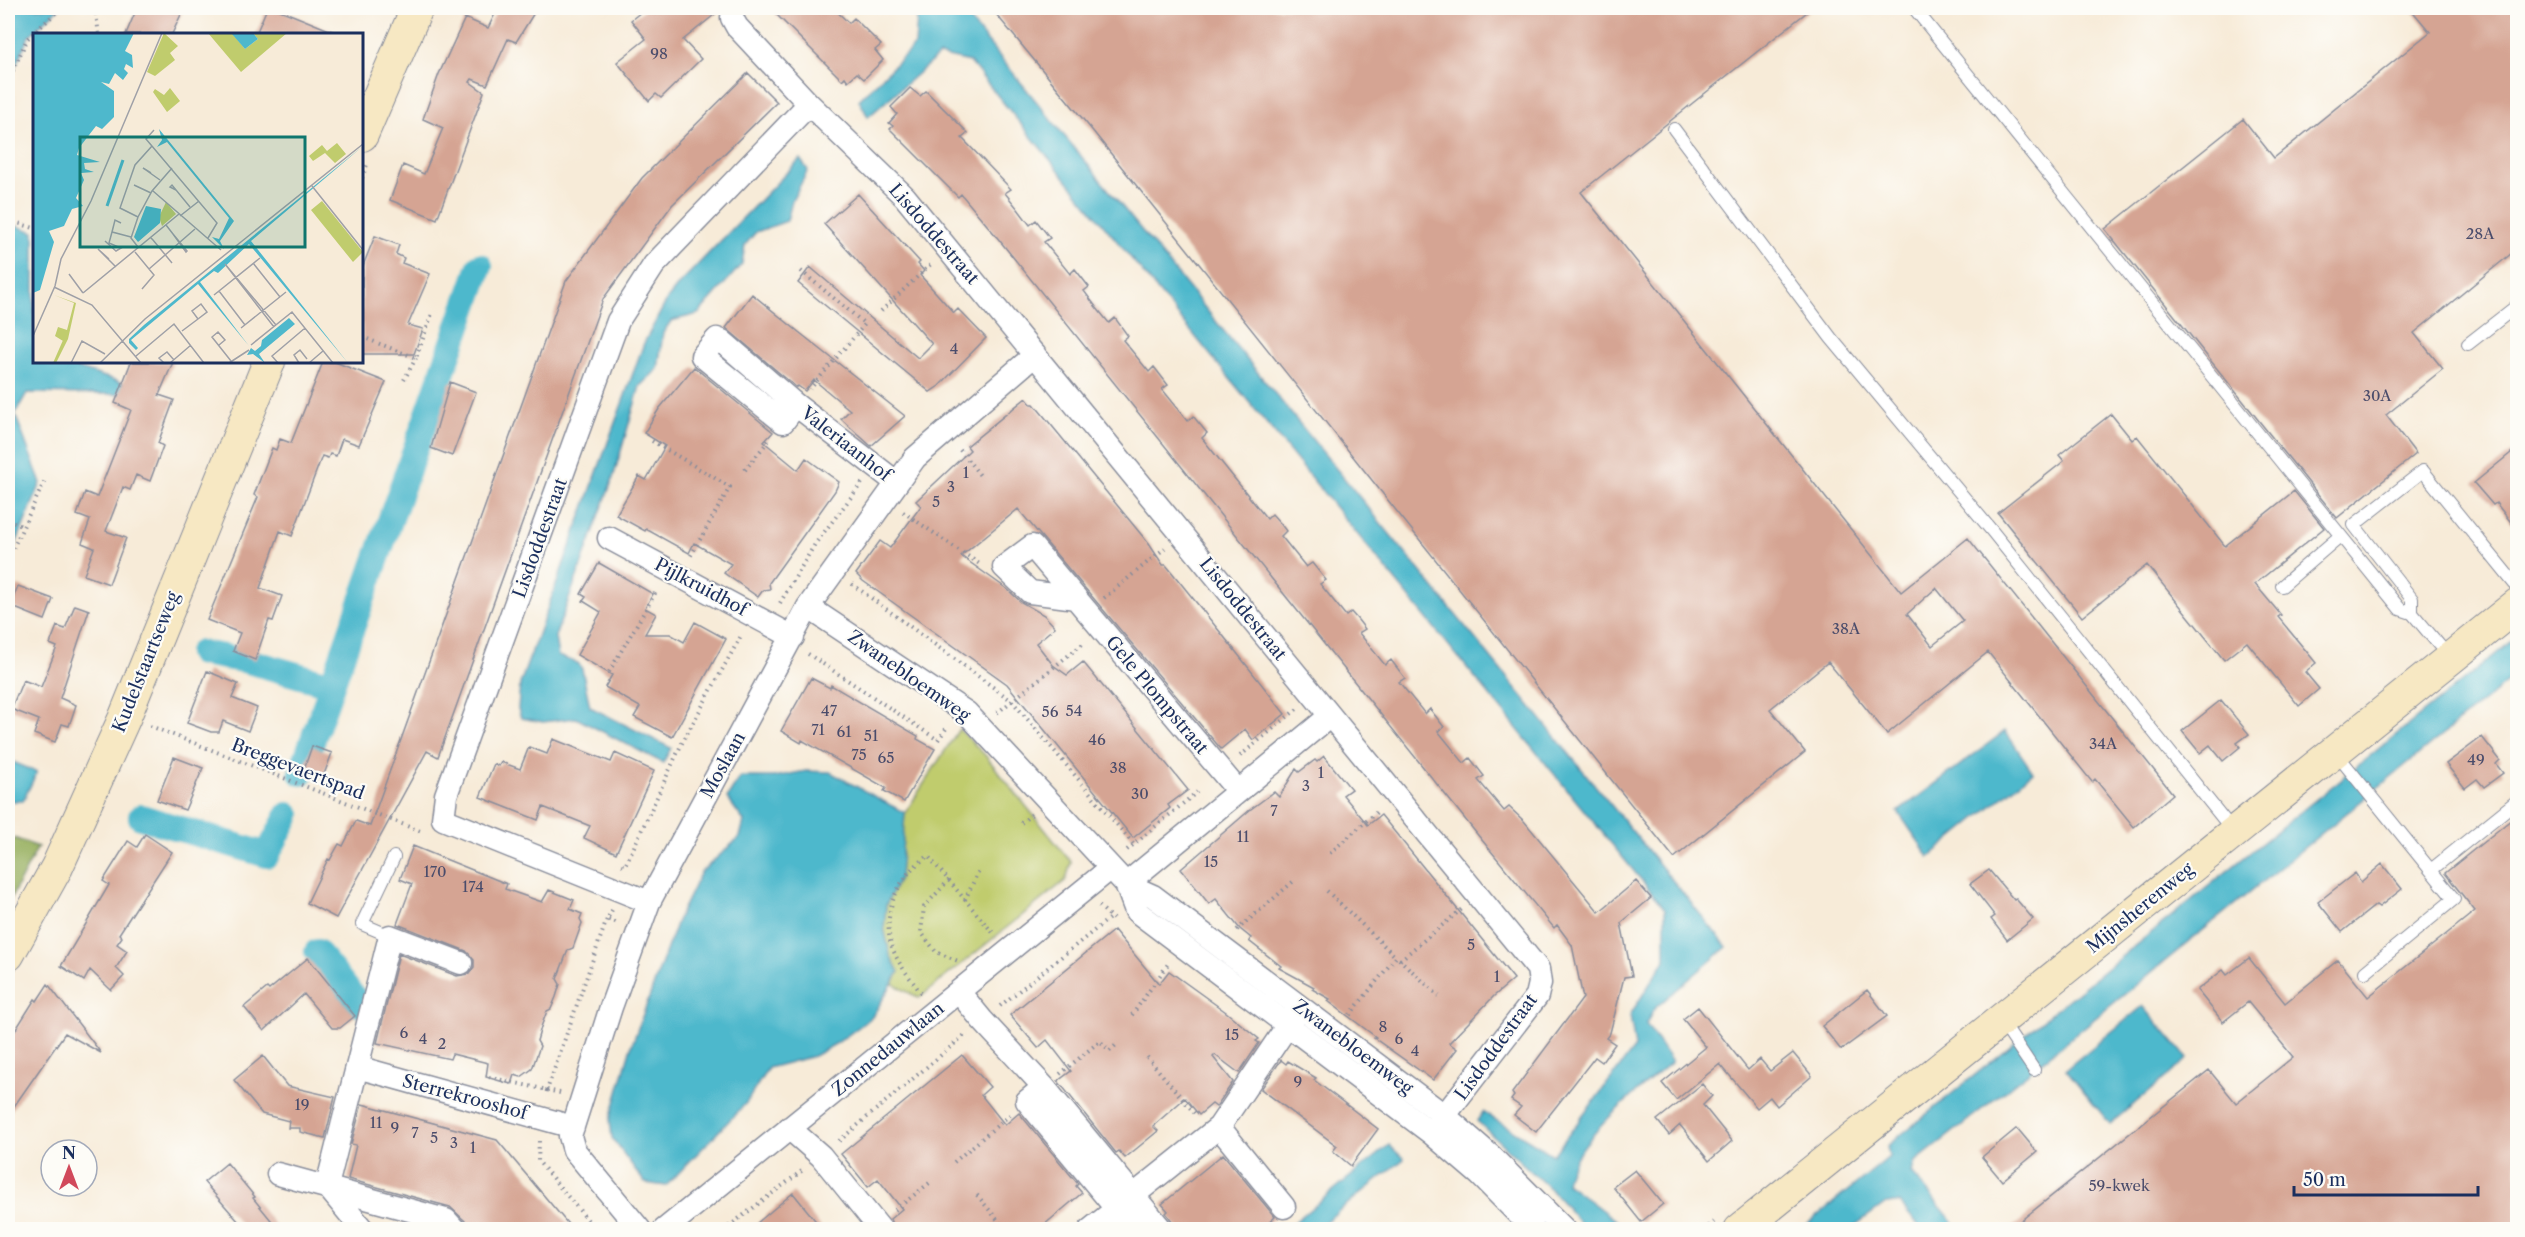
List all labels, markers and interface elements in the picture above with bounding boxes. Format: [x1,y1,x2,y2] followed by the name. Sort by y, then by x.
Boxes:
[33,33,363,363] inset map
[650,44,668,63] house number: 98
[884,179,984,289] street label: Lisdoddestraat
[2466,224,2495,243] house number: 28A
[950,339,958,358] house number: 4
[2363,386,2392,405] house number: 30A
[796,401,897,488] street label: Valeriaanhof
[963,463,970,482] house number: 1
[508,474,572,601] street label: Lisdoddestraat
[947,477,955,496] house number: 3
[932,492,940,511] house number: 5
[651,553,753,622] street label: Pijlkruidhof
[1195,553,1292,665] street label: Lisdoddestraat
[108,588,185,736] street label: Kudelstaartseweg
[1832,619,1861,638] house number: 38A
[844,626,975,727] street label: Zwanebloemweg
[1101,631,1213,759] street label: Gele Plompstraat
[821,701,838,720] house number: 47
[1066,701,1082,720] house number: 54
[1042,702,1059,721] house number: 56
[811,720,826,739] house number: 71
[836,722,852,741] house number: 61
[864,726,879,745] house number: 51
[696,728,750,802] street label: Moslaan
[1088,730,1106,749] house number: 46
[228,734,368,804] street label: Breggevaertspad
[2089,734,2118,753] house number: 34A
[851,745,867,764] house number: 75
[878,748,894,767] house number: 65
[2467,750,2485,769] house number: 49
[1109,758,1127,777] house number: 38
[1318,763,1325,782] house number: 1
[1302,776,1310,795] house number: 3
[1131,784,1149,803] house number: 30
[1270,801,1278,820] house number: 7
[1237,827,1250,846] house number: 11
[1204,852,1218,871] house number: 15
[2082,858,2198,958] street label: Mijnsherenweg
[423,862,447,881] house number: 170
[462,877,484,896] house number: 174
[1467,935,1475,954] house number: 5
[1494,967,1501,986] house number: 1
[1450,989,1542,1104] street label: Lisdoddestraat
[1289,995,1418,1100] street label: Zwanebloemweg
[828,997,948,1101] street label: Zonnedauwlaan
[1379,1017,1388,1036] house number: 8
[400,1023,409,1042] house number: 6
[1225,1025,1239,1044] house number: 15
[419,1029,427,1048] house number: 4
[1395,1029,1404,1048] house number: 6
[438,1034,446,1053] house number: 2
[1411,1041,1419,1060] house number: 4
[400,1070,532,1125] street label: Sterrekrooshof
[1294,1072,1302,1091] house number: 9
[294,1095,310,1114] house number: 19
[370,1113,383,1132] house number: 11
[391,1118,399,1137] house number: 9
[411,1123,419,1142] house number: 7
[430,1128,438,1147] house number: 5
[450,1133,458,1152] house number: 3
[39,1138,99,1198] north arrow
[470,1138,477,1157] house number: 1
[62,1143,76,1163] text: N
[2294,1159,2478,1197] scale bar
[2303,1169,2346,1191] text: 50 m
[2088,1176,2151,1195] house number: 59-kwek

